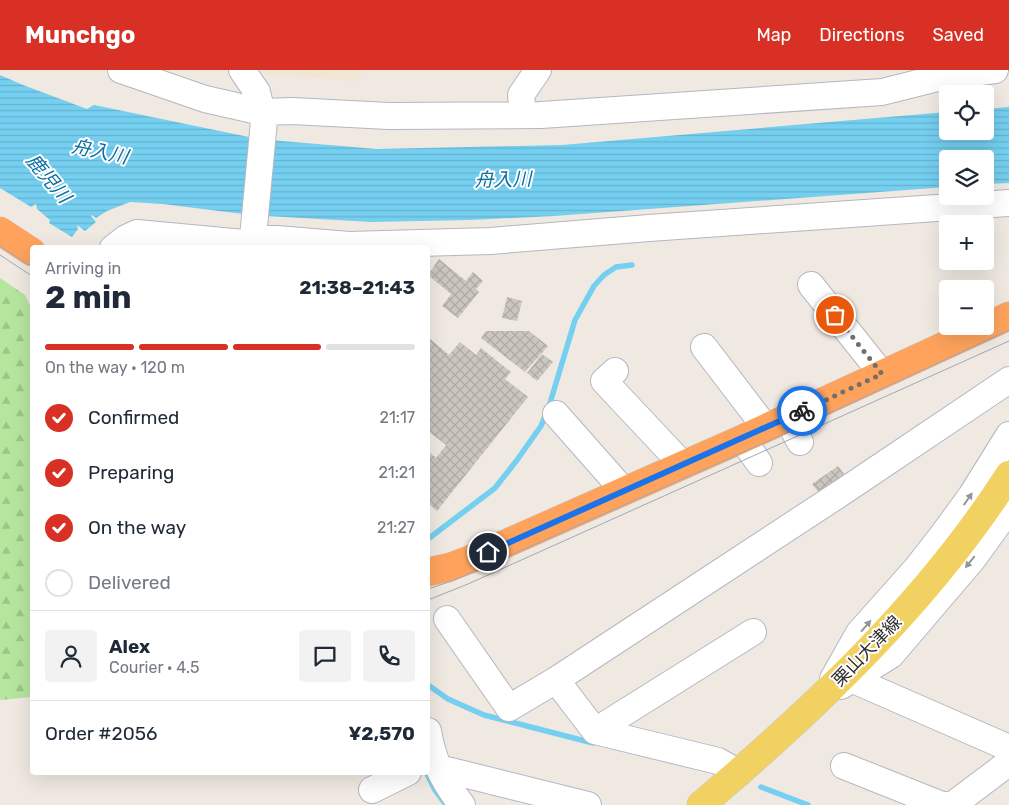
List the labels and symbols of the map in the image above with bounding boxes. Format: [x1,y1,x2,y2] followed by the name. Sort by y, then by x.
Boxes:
[70,134,132,169] water label: 舟入川
[21,149,77,209] water label: 鹿児川
[474,167,534,191] water label: 舟入川
[814,294,856,336] pin
[777,386,827,436] courier
[963,492,973,506] one-way arrow
[467,531,509,573] pin
[964,555,975,568] one-way arrow
[828,611,906,691] street label: 栗山大津線
[860,620,872,632] one-way arrow

